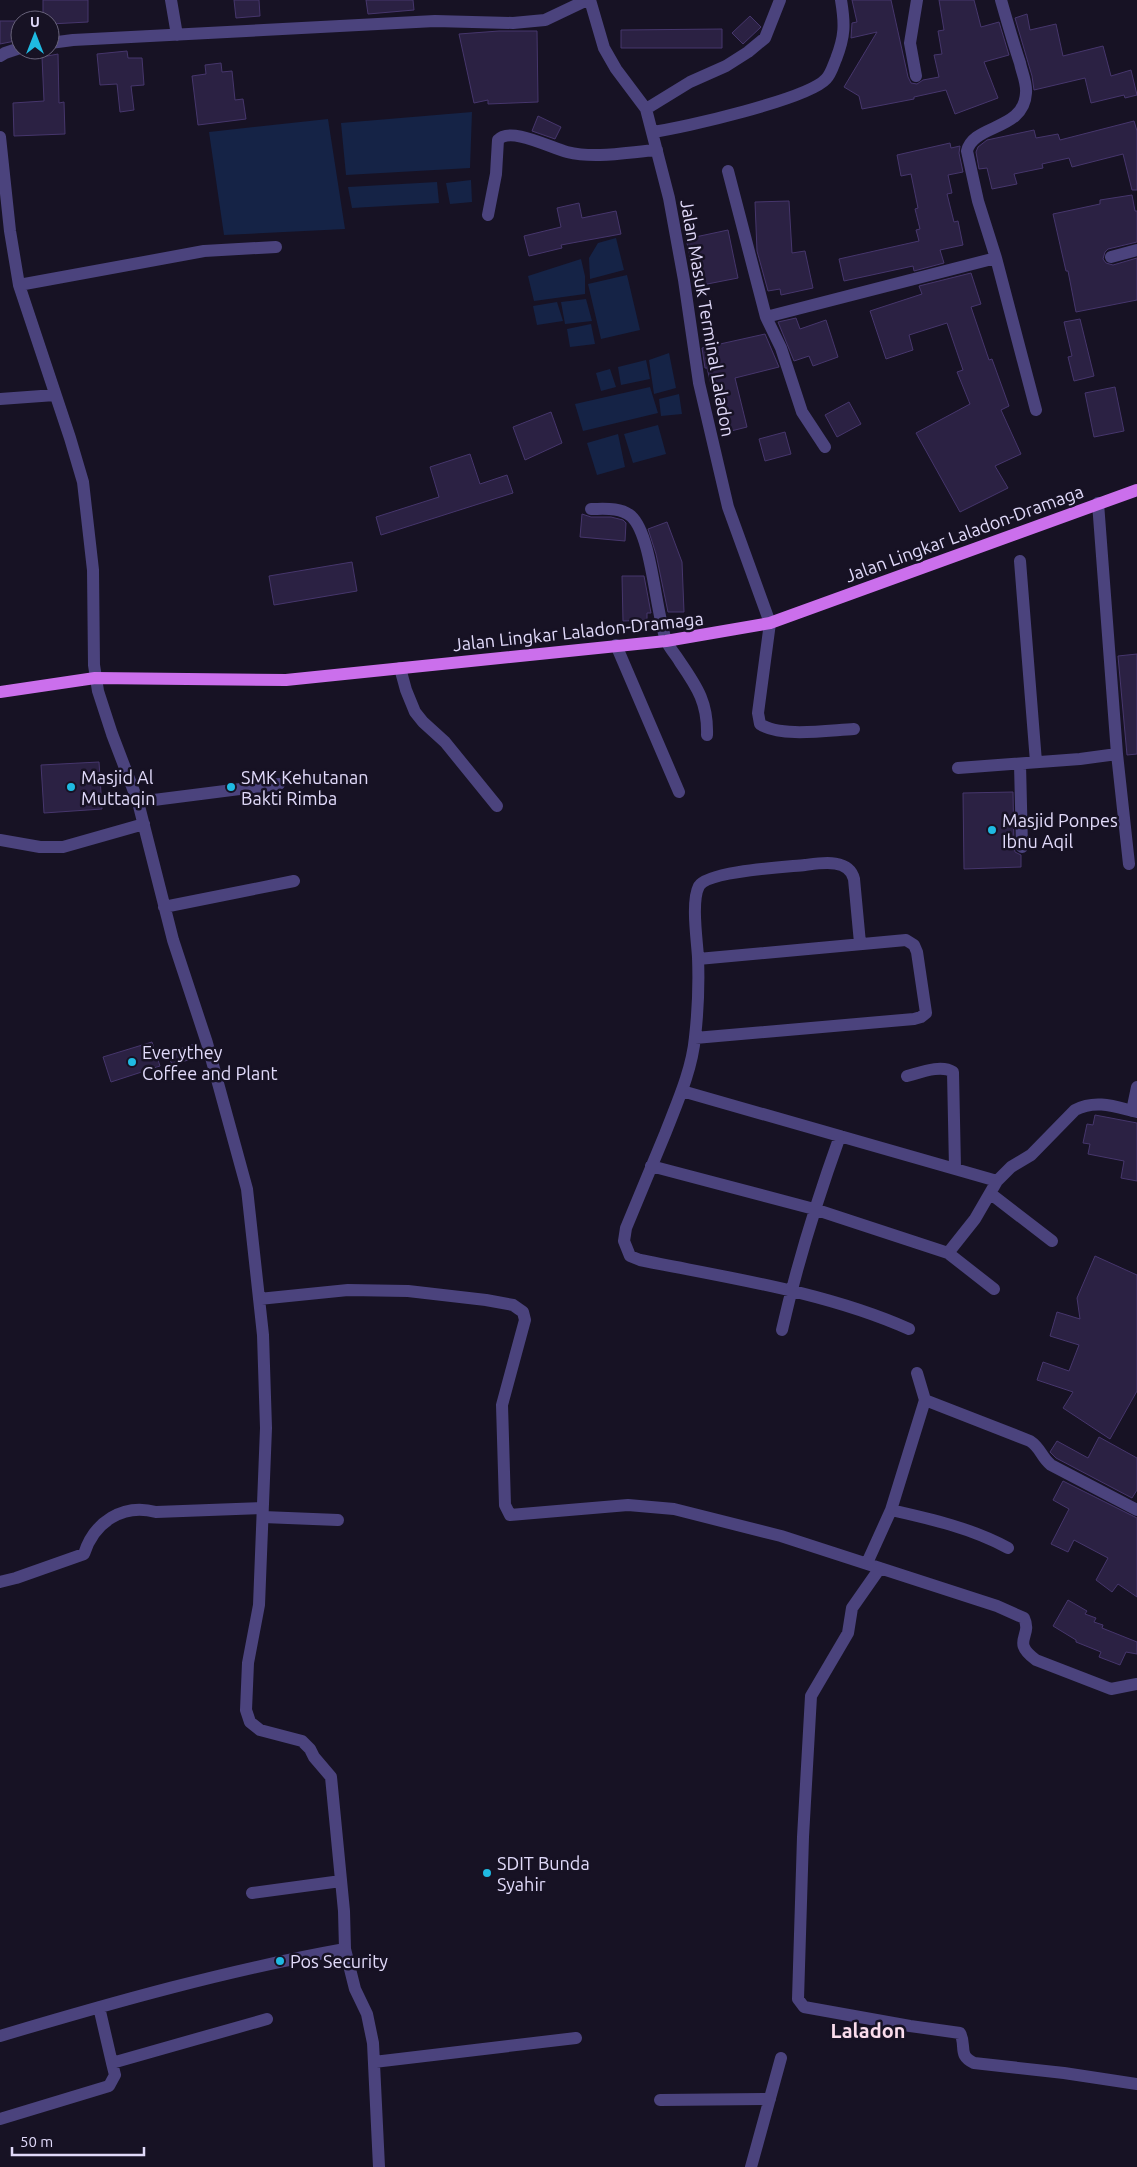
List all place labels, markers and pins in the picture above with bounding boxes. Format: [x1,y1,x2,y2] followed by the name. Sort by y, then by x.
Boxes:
[81,767,155,808] place label: Masjid Al Muttaqin
[241,767,368,808] place label: SMK Kehutanan Bakti Rimba
[65,781,77,793] marker: Masjid Al Muttaqin
[225,781,237,793] marker: SMK Kehutanan Bakti Rimba
[1002,810,1118,851] place label: Masjid Ponpes Ibnu Aqil
[986,824,998,836] marker: Masjid Ponpes Ibnu Aqil
[142,1042,278,1083] place label: Everythey Coffee and Plant
[126,1056,138,1068] marker: Everythey Coffee and Plant
[497,1853,590,1894] place label: SDIT Bunda Syahir
[481,1867,493,1879] marker: SDIT Bunda Syahir
[290,1951,388,1971] place label: Pos Security
[274,1955,286,1967] marker: Pos Security

